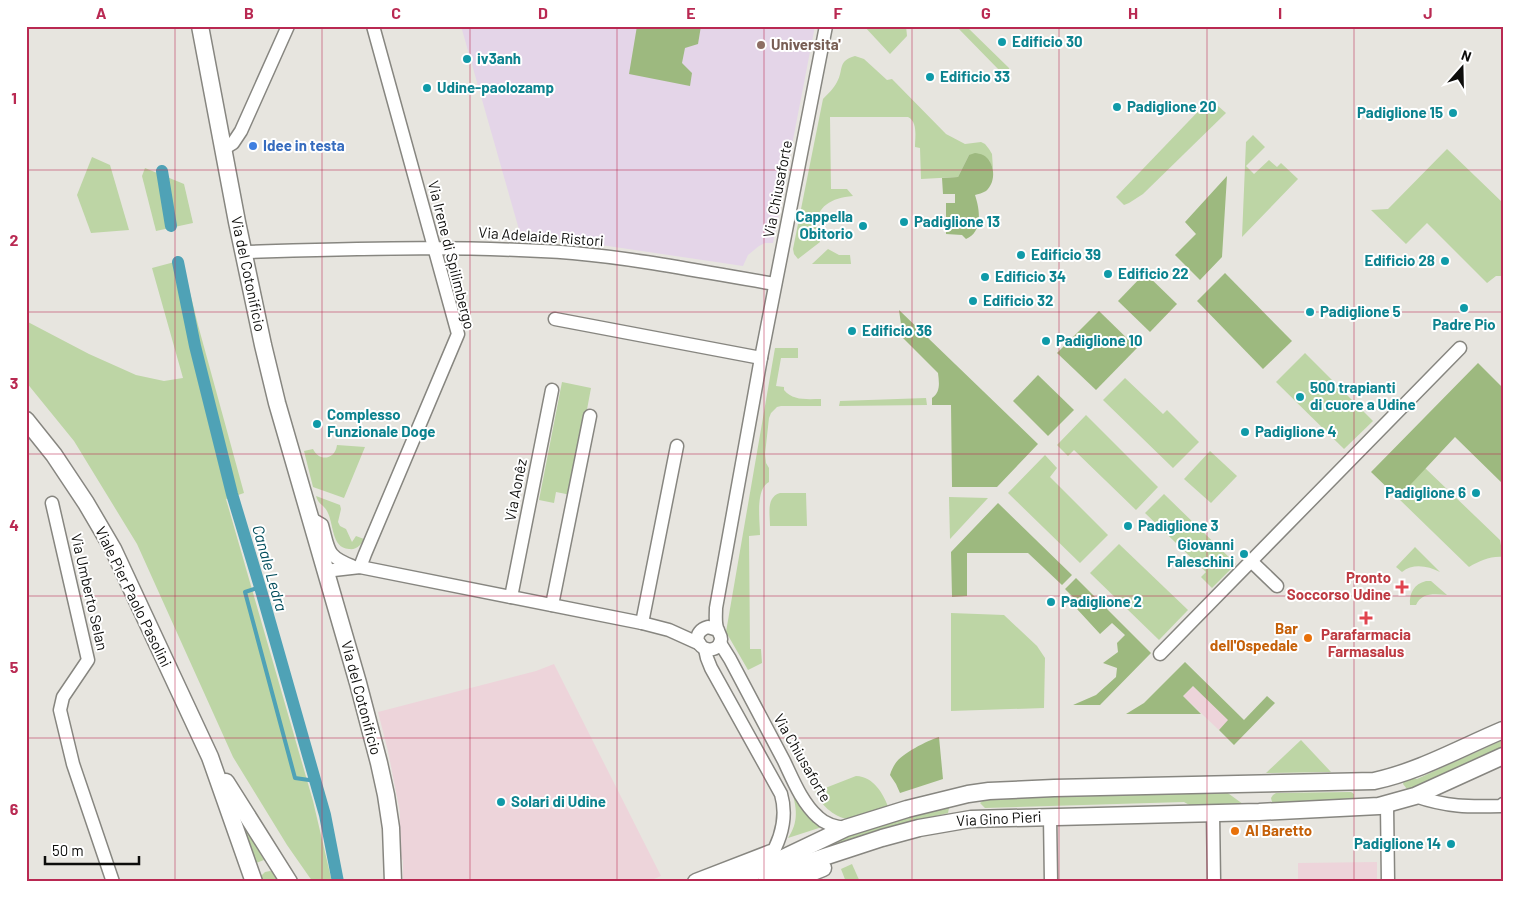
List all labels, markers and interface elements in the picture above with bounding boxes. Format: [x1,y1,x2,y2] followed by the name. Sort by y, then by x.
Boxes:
[96,3,107,22] text: A
[244,3,254,22] text: B
[391,3,401,22] text: C
[538,3,548,22] text: D
[686,3,696,22] text: E
[834,3,843,22] text: F
[981,3,991,22] text: G
[1128,3,1138,22] text: H
[1278,3,1282,22] text: I
[1423,3,1433,22] text: J
[1012,32,1083,50] place label: Edificio 30
[771,35,841,53] place label: Universita'
[996,36,1008,48] marker: Edificio 30
[755,39,767,51] marker: Universita'
[1436,42,1486,92] north arrow
[1459,46,1474,65] text: N
[477,49,521,67] place label: iv3anh
[461,53,473,65] marker: iv3anh
[940,67,1010,85] place label: Edificio 33
[924,71,936,83] marker: Edificio 33
[437,78,554,96] place label: Udine-paolozamp
[421,82,433,94] marker: Udine-paolozamp
[11,88,17,107] text: 1
[1127,97,1217,115] place label: Padiglione 20
[1111,101,1123,113] marker: Padiglione 20
[1357,103,1443,121] place label: Padiglione 15
[1447,107,1459,119] marker: Padiglione 15
[263,136,345,154] place label: Idee in testa
[759,139,795,239] street label: Via Chiusaforte
[247,140,259,152] marker: Idee in testa
[425,179,479,331] street label: Via Irene di Spilimbergo
[796,207,853,242] place label: Cappella Obitorio
[914,212,1000,230] place label: Padiglione 13
[228,214,270,333] street label: Via del Cotonificio
[898,216,910,228] marker: Padiglione 13
[857,220,869,232] marker: Cappella Obitorio
[478,223,604,249] street label: Via Adelaide Ristori
[10,230,19,249] text: 2
[1031,245,1101,263] place label: Edificio 39
[1015,249,1027,261] marker: Edificio 39
[1365,251,1435,269] place label: Edificio 28
[1439,255,1451,267] marker: Edificio 28
[1118,264,1189,282] place label: Edificio 22
[995,267,1066,285] place label: Edificio 34
[1102,268,1114,280] marker: Edificio 22
[979,271,991,283] marker: Edificio 34
[983,291,1053,309] place label: Edificio 32
[967,295,979,307] marker: Edificio 32
[1320,302,1401,320] place label: Padiglione 5
[1458,302,1470,314] marker: Padre Pio
[1304,306,1316,318] marker: Padiglione 5
[1432,315,1496,333] place label: Padre Pio
[862,321,932,339] place label: Edificio 36
[846,325,858,337] marker: Edificio 36
[1056,331,1142,349] place label: Padiglione 10
[1040,335,1052,347] marker: Padiglione 10
[10,373,18,392] text: 3
[1310,378,1416,413] place label: 500 trapianti di cuore a Udine
[1294,391,1306,403] marker: 500 trapianti di cuore a Udine
[327,405,435,440] place label: Complesso Funzionale Doge
[311,418,323,430] marker: Complesso Funzionale Doge
[1255,422,1337,440] place label: Padiglione 4
[1239,426,1251,438] marker: Padiglione 4
[500,457,530,522] street label: Via Aonêz
[1385,483,1466,501] place label: Padiglione 6
[1470,487,1482,499] marker: Padiglione 6
[9,515,19,534] text: 4
[1138,516,1219,534] place label: Padiglione 3
[1122,520,1134,532] marker: Padiglione 3
[249,522,292,613] water label: Canale Ledra
[92,523,176,670] street label: Viale Pier Paolo Pasolini
[68,532,112,652] street label: Via Umberto Selan
[1167,535,1234,570] place label: Giovanni Faleschini
[1238,548,1250,560] marker: Giovanni Faleschini
[1287,568,1391,603] place label: Pronto Soccorso Udine
[1395,580,1409,594] marker: Pronto Soccorso Udine
[1061,592,1142,610] place label: Padiglione 2
[1045,596,1057,608] marker: Padiglione 2
[1360,612,1372,624] marker: Parafarmacia Farmasalus
[1210,619,1298,654] place label: Bar dell'Ospedale
[1321,625,1411,660] place label: Parafarmacia Farmasalus
[1302,632,1314,644] marker: Bar dell'Ospedale
[338,639,386,757] street label: Via del Cotonificio
[10,657,19,676] text: 5
[770,710,835,805] street label: Via Chiusaforte
[511,792,606,810] place label: Solari di Udine
[495,796,507,808] marker: Solari di Udine
[10,799,19,818] text: 6
[956,807,1042,829] street label: Via Gino Pieri
[1245,821,1312,839] place label: Al Baretto
[1229,825,1241,837] marker: Al Baretto
[45,833,139,865] scale bar
[1354,834,1441,852] place label: Padiglione 14
[1445,838,1457,850] marker: Padiglione 14
[52,841,84,859] text: 50 m

